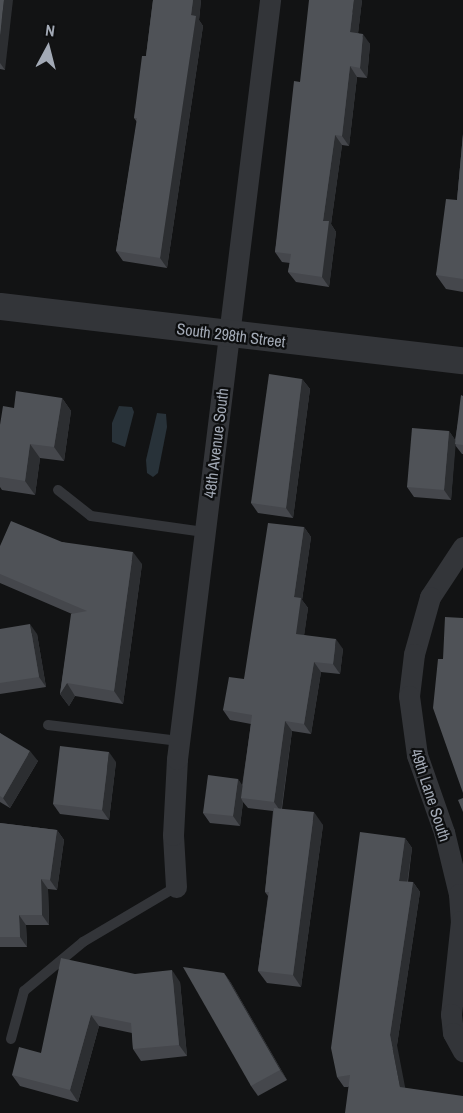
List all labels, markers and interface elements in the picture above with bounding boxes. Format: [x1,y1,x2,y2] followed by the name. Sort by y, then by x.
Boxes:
[18,18,78,78] north arrow
[44,19,56,42] text: N
[176,319,286,351] street label: South 298th Street
[200,387,232,499] street label: 48th Avenue South
[407,746,455,844] street label: 49th Lane South

